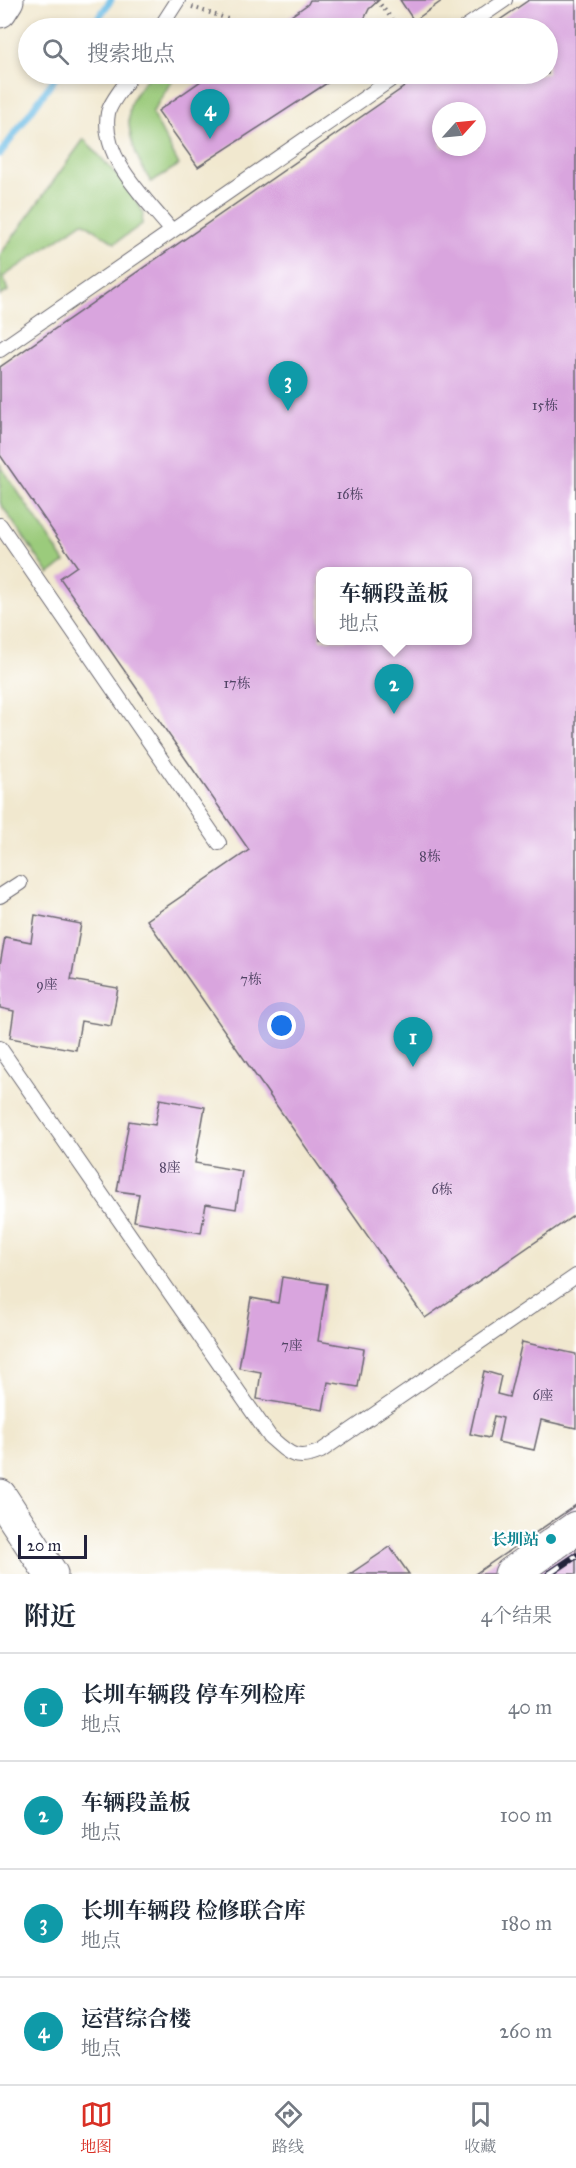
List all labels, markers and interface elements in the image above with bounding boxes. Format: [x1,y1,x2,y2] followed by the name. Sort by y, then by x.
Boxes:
[18,18,558,84] search box
[39,35,72,68] icon: search
[87,40,175,67] text: 搜索地点
[190,90,230,139] pin: 4
[432,102,486,156] north arrow
[268,362,308,411] pin: 3
[532,397,558,414] house number: 15栋
[337,486,363,503] house number: 16栋
[316,567,472,645] popup
[339,580,449,607] text: 车辆段盖板
[339,611,379,635] text: 地点
[374,664,414,714] pin: 2
[223,675,251,692] house number: 17栋
[419,848,441,865] house number: 8栋
[240,971,262,988] house number: 7栋
[36,976,58,993] house number: 9座
[267,1011,296,1040] your location
[394,1018,432,1067] pin: 1
[159,1159,181,1176] house number: 8座
[431,1181,453,1198] house number: 6栋
[281,1337,303,1354] house number: 7座
[532,1387,554,1404] house number: 6座
[491,1530,539,1549] place label: 长圳站
[18,1532,87,1560] scale bar
[544,1532,558,1546] marker: 长圳站
[27,1536,61,1555] text: 20 m
[24,1600,76,1632] text: 附近
[481,1603,552,1627] text: 4个结果
[81,1681,306,1708] text: 长圳车辆段 停车列检库
[40,1695,47,1719] text: 1
[508,1695,552,1719] text: 40 m
[81,1712,121,1736] text: 地点
[81,1789,191,1816] text: 车辆段盖板
[39,1803,48,1827] text: 2
[500,1803,552,1827] text: 100 m
[81,1820,121,1844] text: 地点
[81,1897,306,1924] text: 长圳车辆段 检修联合库
[40,1911,48,1935] text: 3
[501,1911,552,1935] text: 180 m
[81,1928,121,1952] text: 地点
[81,2005,191,2032] text: 运营综合楼
[38,2019,49,2043] text: 4
[499,2019,552,2043] text: 260 m
[81,2036,121,2060] text: 地点
[80,2098,113,2157] tab: 地图
[272,2098,305,2157] tab: 路线
[464,2098,497,2157] tab: 收藏

